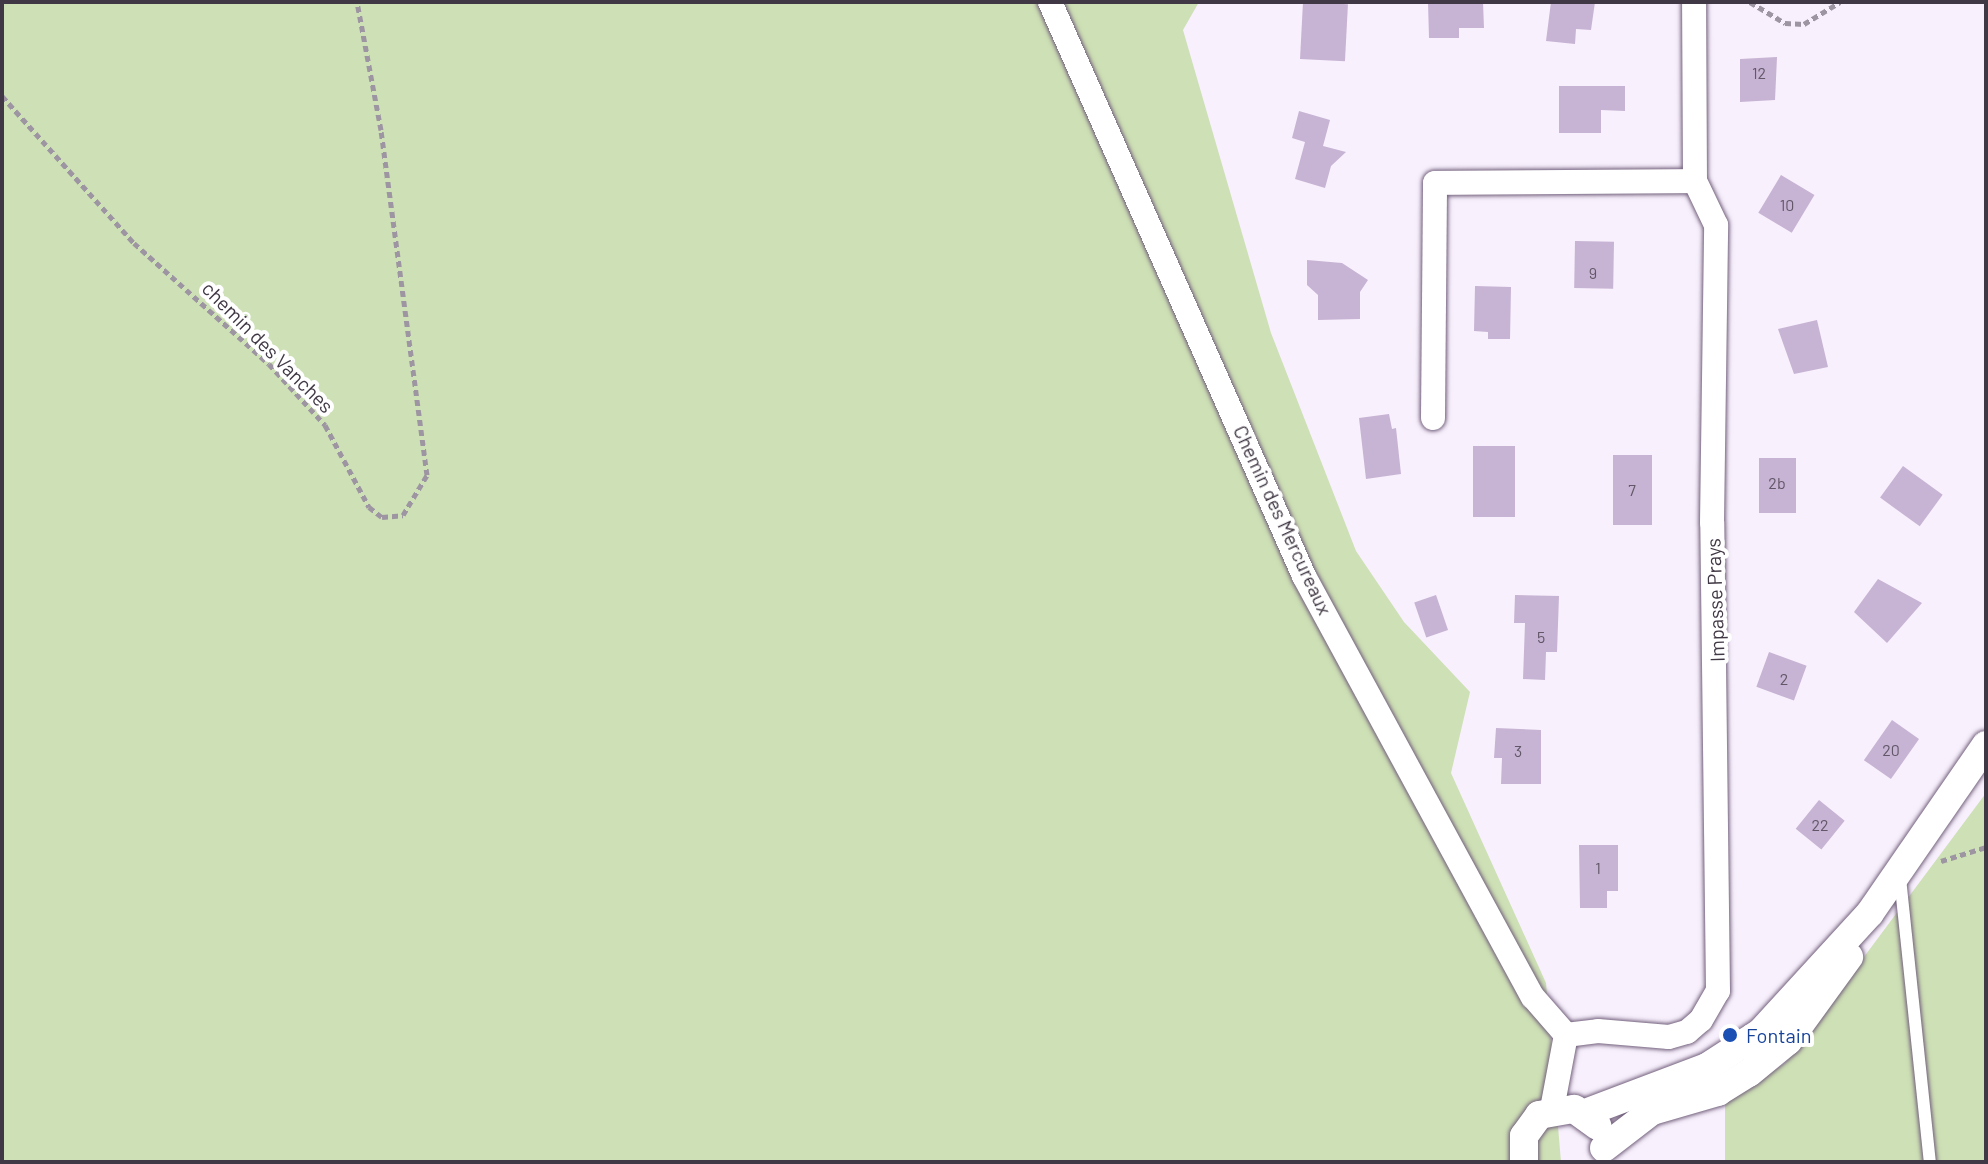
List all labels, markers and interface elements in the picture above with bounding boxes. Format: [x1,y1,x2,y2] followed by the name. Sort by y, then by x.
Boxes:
[1752,63,1766,83] house number: 12
[1780,195,1794,215] house number: 10
[1589,263,1597,283] house number: 9
[197,276,339,418] street label: chemin des Vanches
[1229,421,1337,619] street label: Chemin des Mercureaux
[1768,473,1786,493] house number: 2b
[1628,480,1636,500] house number: 7
[1701,538,1729,662] street label: Impasse Prays
[1537,627,1545,647] house number: 5
[1780,669,1788,689] house number: 2
[1882,740,1900,760] house number: 20
[1514,741,1522,761] house number: 3
[1811,815,1829,835] house number: 22
[1595,858,1601,878] house number: 1
[1746,1023,1812,1047] place label: Fontain
[1721,1026,1739,1044] marker: Fontain

